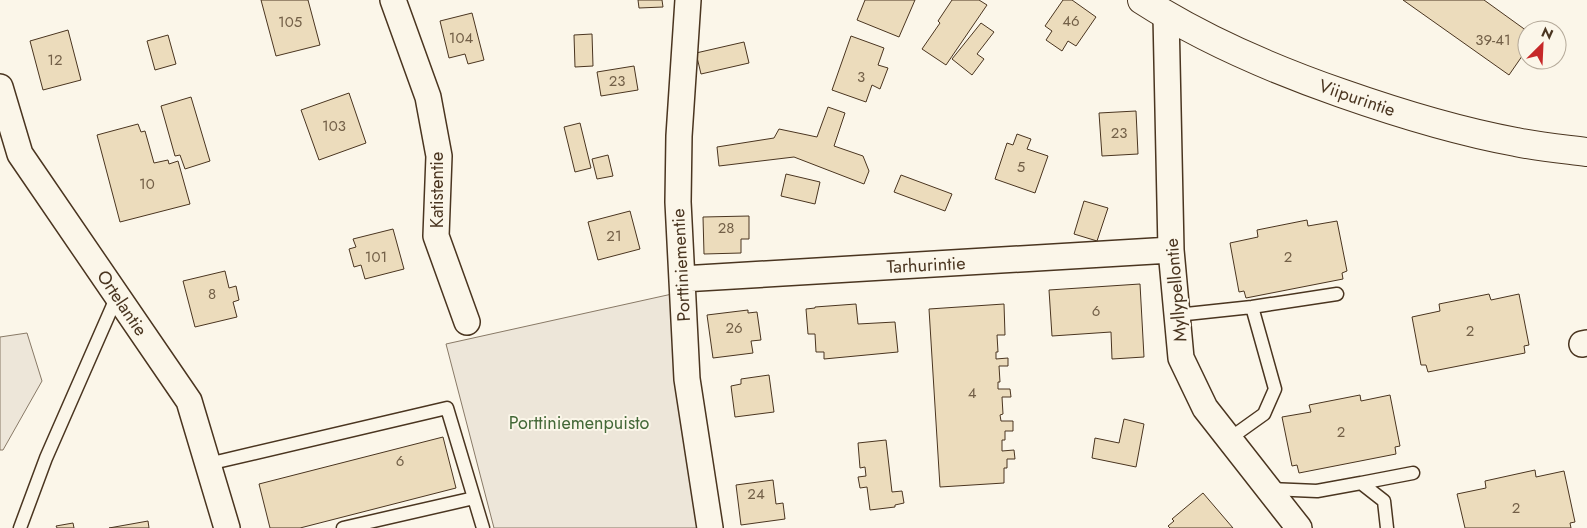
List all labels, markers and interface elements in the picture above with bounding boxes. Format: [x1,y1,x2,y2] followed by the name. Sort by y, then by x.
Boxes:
[1062,10,1080,32] house number: 46
[278,11,302,33] house number: 105
[1517,20,1567,70] north arrow
[1538,22,1556,45] text: N
[449,27,474,49] house number: 104
[1475,29,1511,51] house number: 39-41
[47,49,63,71] house number: 12
[857,66,865,88] house number: 3
[609,70,625,92] house number: 23
[1315,73,1399,123] street label: Viipurintie
[322,115,346,137] house number: 103
[1111,122,1127,144] house number: 23
[424,152,450,228] street label: Katistentie
[1017,156,1025,178] house number: 5
[139,173,155,195] house number: 10
[665,208,697,322] street label: Porttiniementie
[718,217,734,239] house number: 28
[606,225,622,247] house number: 21
[1159,237,1193,343] street label: Myllypellontie
[365,246,387,268] house number: 101
[1284,246,1292,268] house number: 2
[886,250,966,280] street label: Tarhurintie
[90,265,154,341] street label: Ortelantie
[208,283,216,305] house number: 8
[1092,300,1100,322] house number: 6
[725,317,743,339] house number: 26
[1466,320,1474,342] house number: 2
[968,382,977,404] house number: 4
[509,410,649,436] park label: Porttiniemenpuisto
[1337,421,1345,443] house number: 2
[396,450,404,472] house number: 6
[747,483,765,505] house number: 24
[1512,497,1520,519] house number: 2

